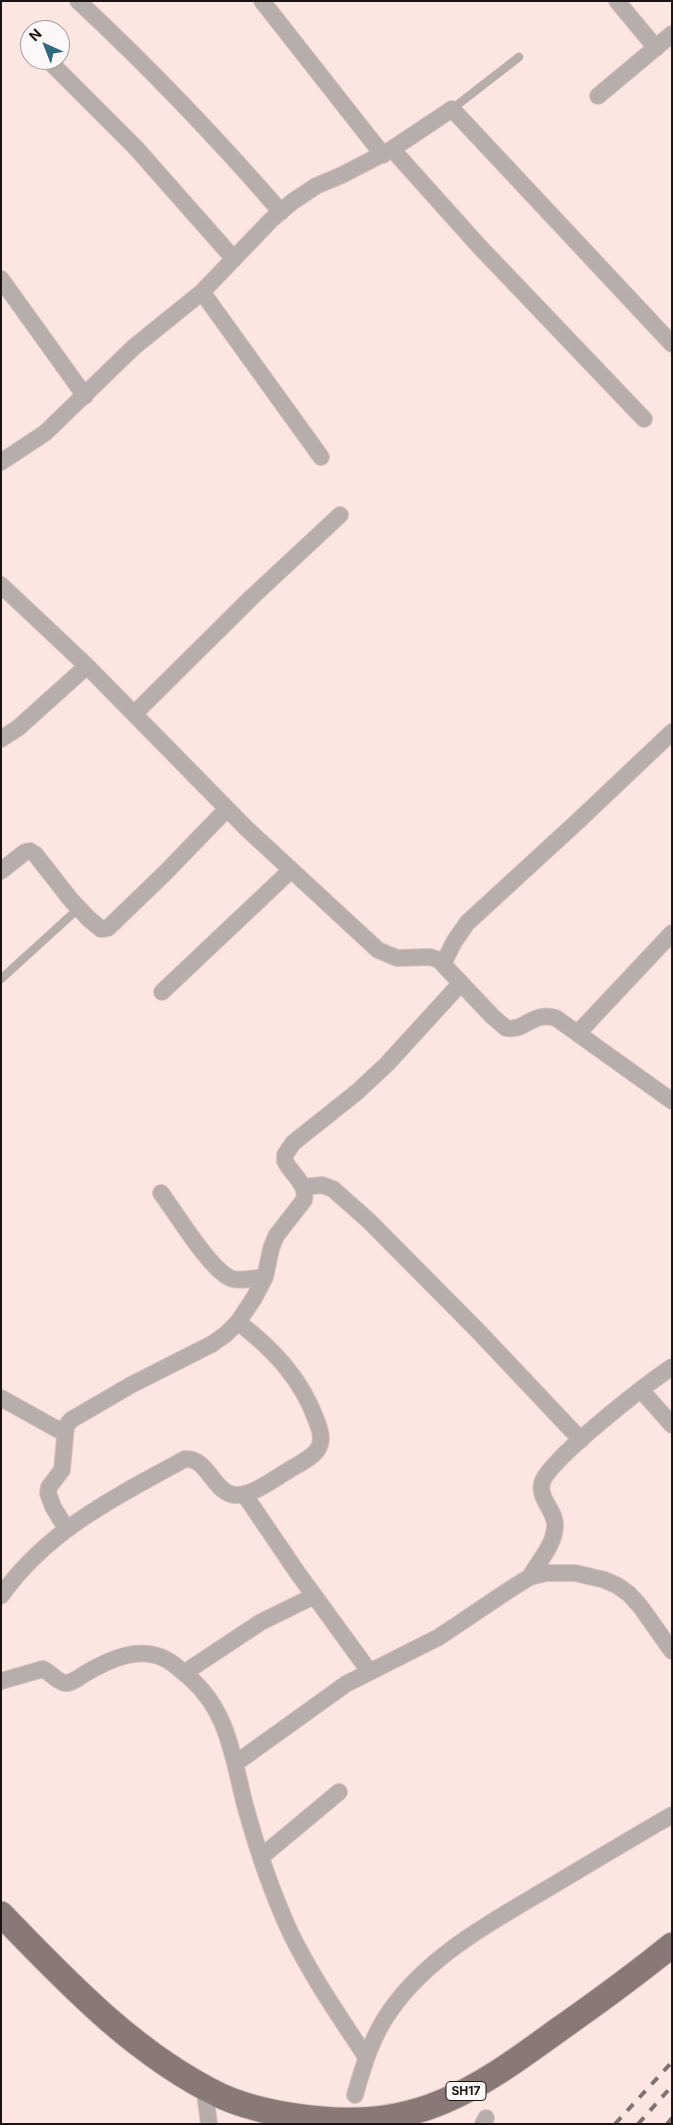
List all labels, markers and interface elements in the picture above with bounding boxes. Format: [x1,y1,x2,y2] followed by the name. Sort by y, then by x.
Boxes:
[20,20,70,70] north arrow
[25,25,45,44] text: N
[446,2082,486,2100] road number: SH17

